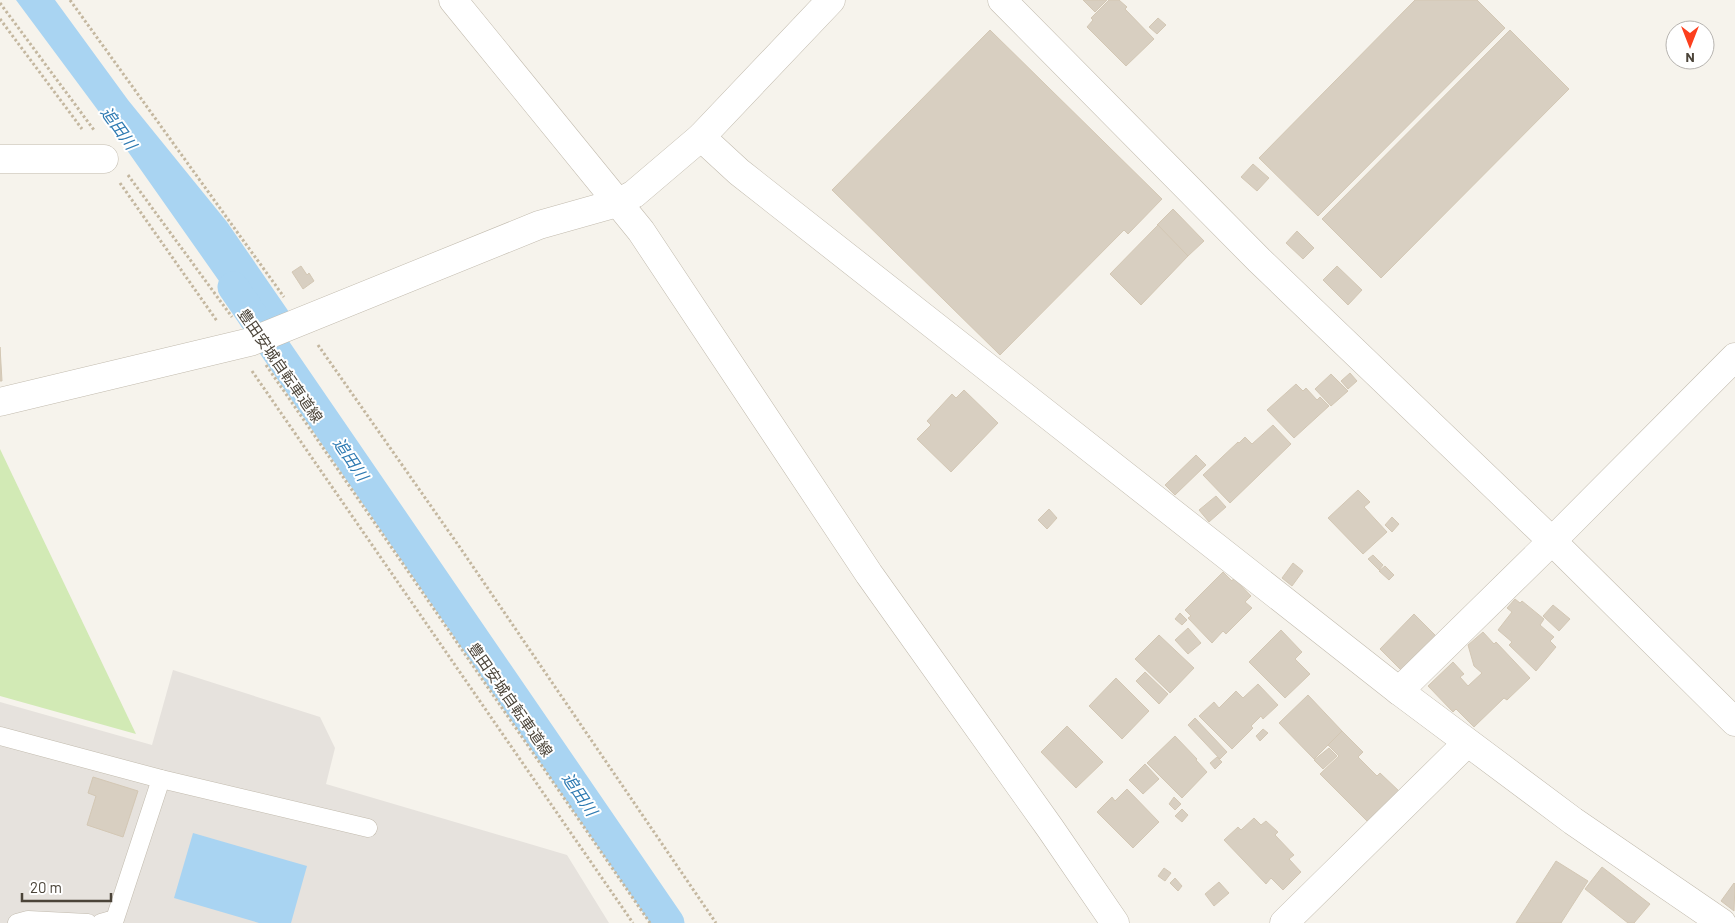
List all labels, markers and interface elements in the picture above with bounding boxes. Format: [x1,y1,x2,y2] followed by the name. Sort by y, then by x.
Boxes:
[1665,20,1715,70] north arrow
[1685,50,1695,67] text: N
[98,103,142,154] water label: 追田川
[235,305,327,426] street label: 豊田安城自転車道線
[330,434,374,486] water label: 追田川
[465,639,557,760] street label: 豊田安城自転車道線
[559,769,603,821] water label: 追田川
[22,870,111,902] scale bar
[30,878,62,896] text: 20 m

